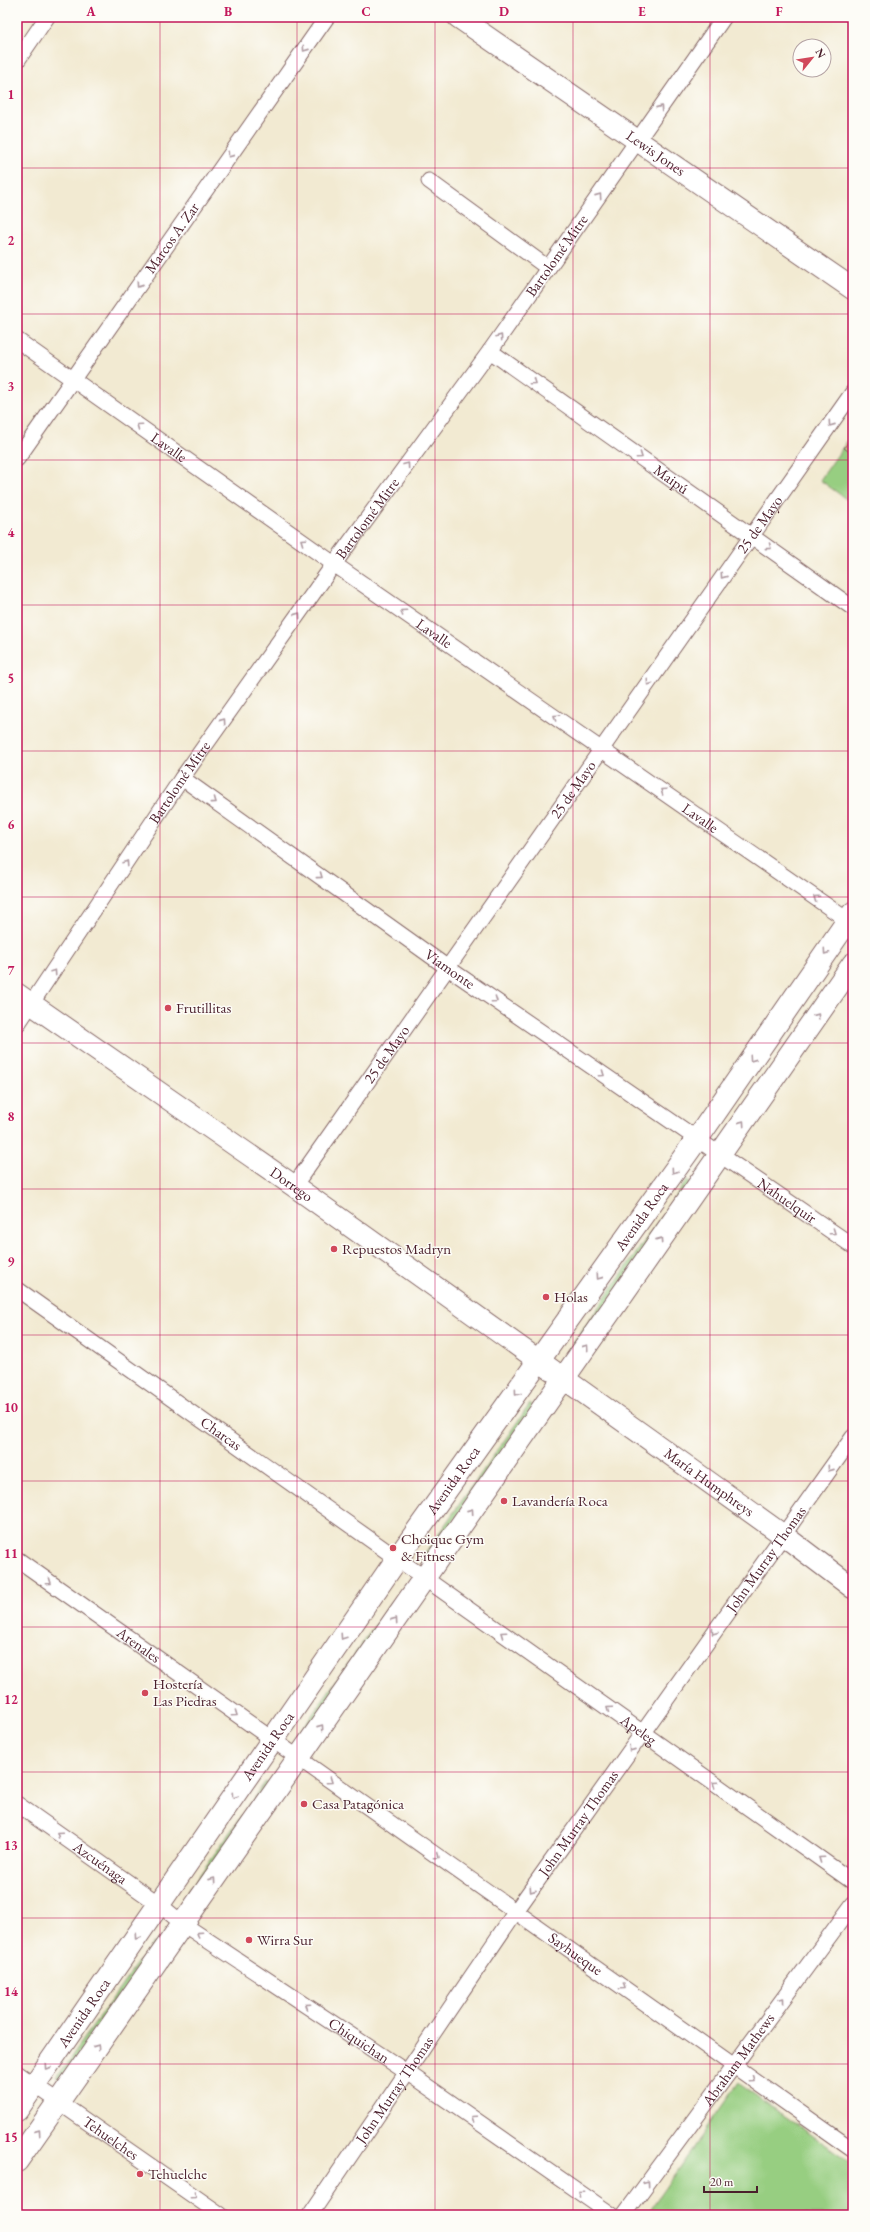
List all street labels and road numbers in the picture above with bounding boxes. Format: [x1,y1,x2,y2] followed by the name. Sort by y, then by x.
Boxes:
[623,126,689,180] street label: Lewis Jones
[140,199,203,277] street label: Marcos A. Zar
[521,210,592,300] street label: Bartolomé Mitre
[147,428,191,466] street label: Lavalle
[650,460,693,498] street label: Maipú
[331,474,403,563] street label: Bartolomé Mitre
[732,492,786,557] street label: 25 de Mayo
[413,614,456,652] street label: Lavalle
[144,737,214,827] street label: Bartolomé Mitre
[546,756,600,822] street label: 25 de Mayo
[679,799,723,837] street label: Lavalle
[421,945,479,993] street label: Viamonte
[359,1021,413,1087] street label: 25 de Mayo
[266,1162,317,1206] street label: Dorrego
[754,1173,820,1227] street label: Nahuelquir
[610,1178,672,1255] street label: Avenida Roca
[197,1412,246,1454] street label: Charcas
[421,1442,484,1519] street label: Avenida Roca
[661,1443,758,1521] street label: María Humphreys
[720,1502,810,1617] street label: John Murray Thomas
[112,1622,165,1667] street label: Arenales
[237,1708,298,1785] street label: Avenida Roca
[616,1710,661,1749] street label: Apeleg
[533,1766,622,1881] street label: John Murray Thomas
[69,1836,131,1888] street label: Azcuénaga
[545,1928,607,1979] street label: Sayhueque
[53,1974,114,2052] street label: Avenida Roca
[697,2009,778,2110] street label: Abraham Mathews
[325,2013,393,2067] street label: Chiquichan
[350,2032,437,2149] street label: John Murray Thomas
[79,2112,143,2164] street label: Tehuelches

